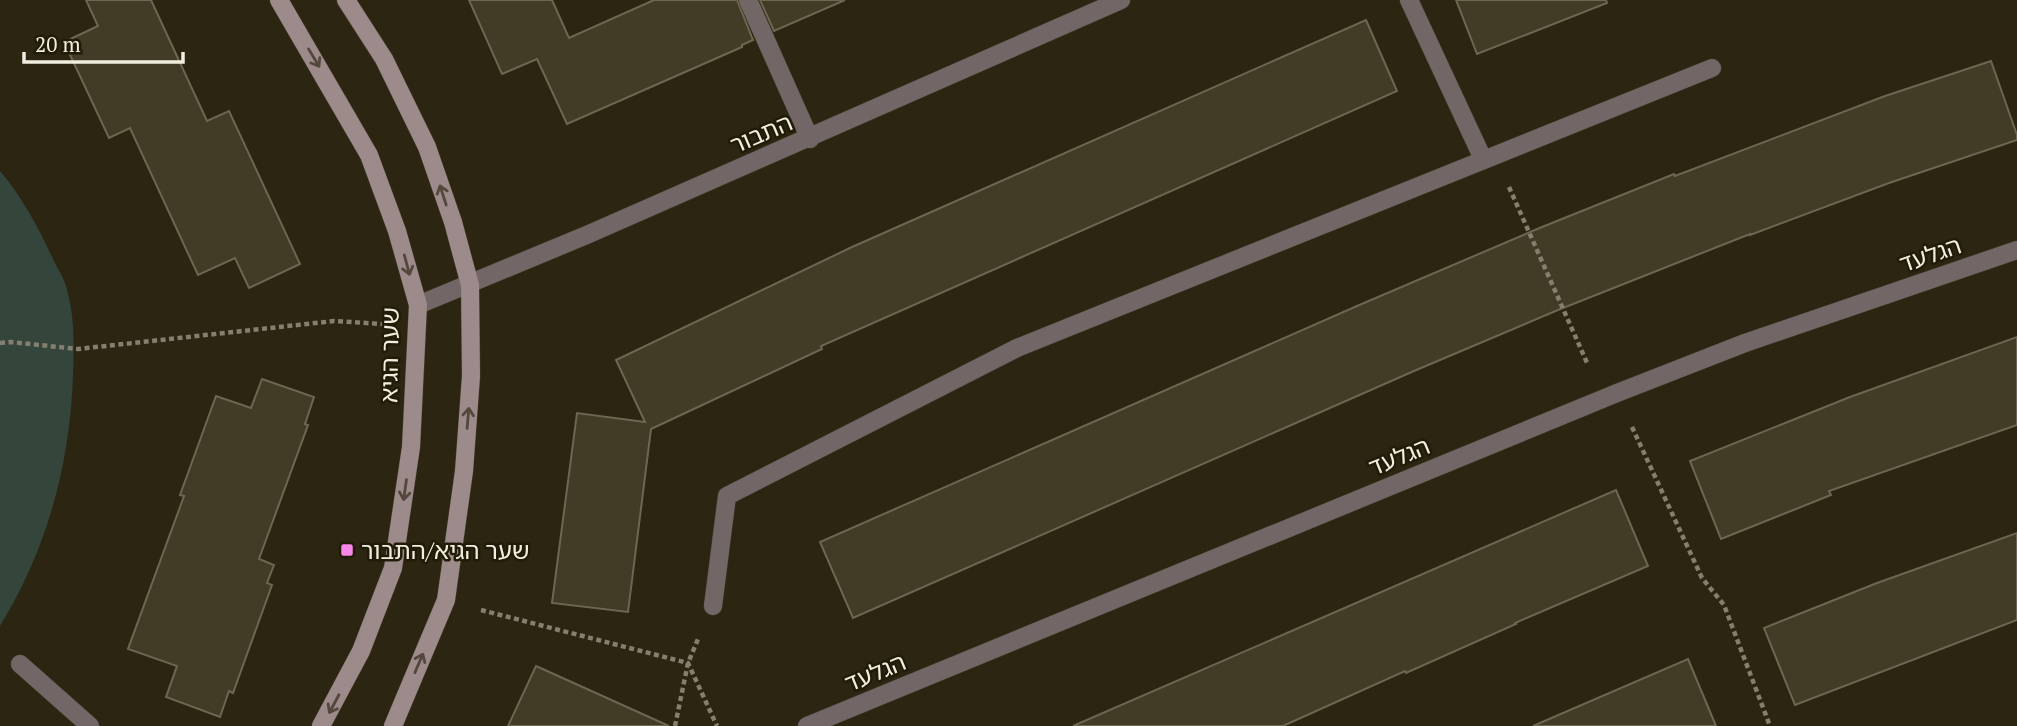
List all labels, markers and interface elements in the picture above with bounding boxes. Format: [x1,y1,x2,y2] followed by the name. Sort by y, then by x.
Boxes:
[24,21,184,65] scale bar
[35,30,81,58] text: 20 m
[307,48,321,68] one-way arrow
[725,106,797,160] street label: התבור
[436,184,448,206] one-way arrow
[1895,229,1965,279] street label: הגלעד
[401,254,414,276] one-way arrow
[372,307,406,403] street label: שער הגיא
[462,407,475,430] one-way arrow
[1364,429,1434,483] street label: הגלעד
[398,479,411,501] one-way arrow
[361,534,530,566] place label: שער הגיא/התבור
[339,542,355,558] marker: שער הגיא/התבור
[840,645,910,699] street label: הגלעד
[414,653,427,674] one-way arrow
[327,694,341,714] one-way arrow

